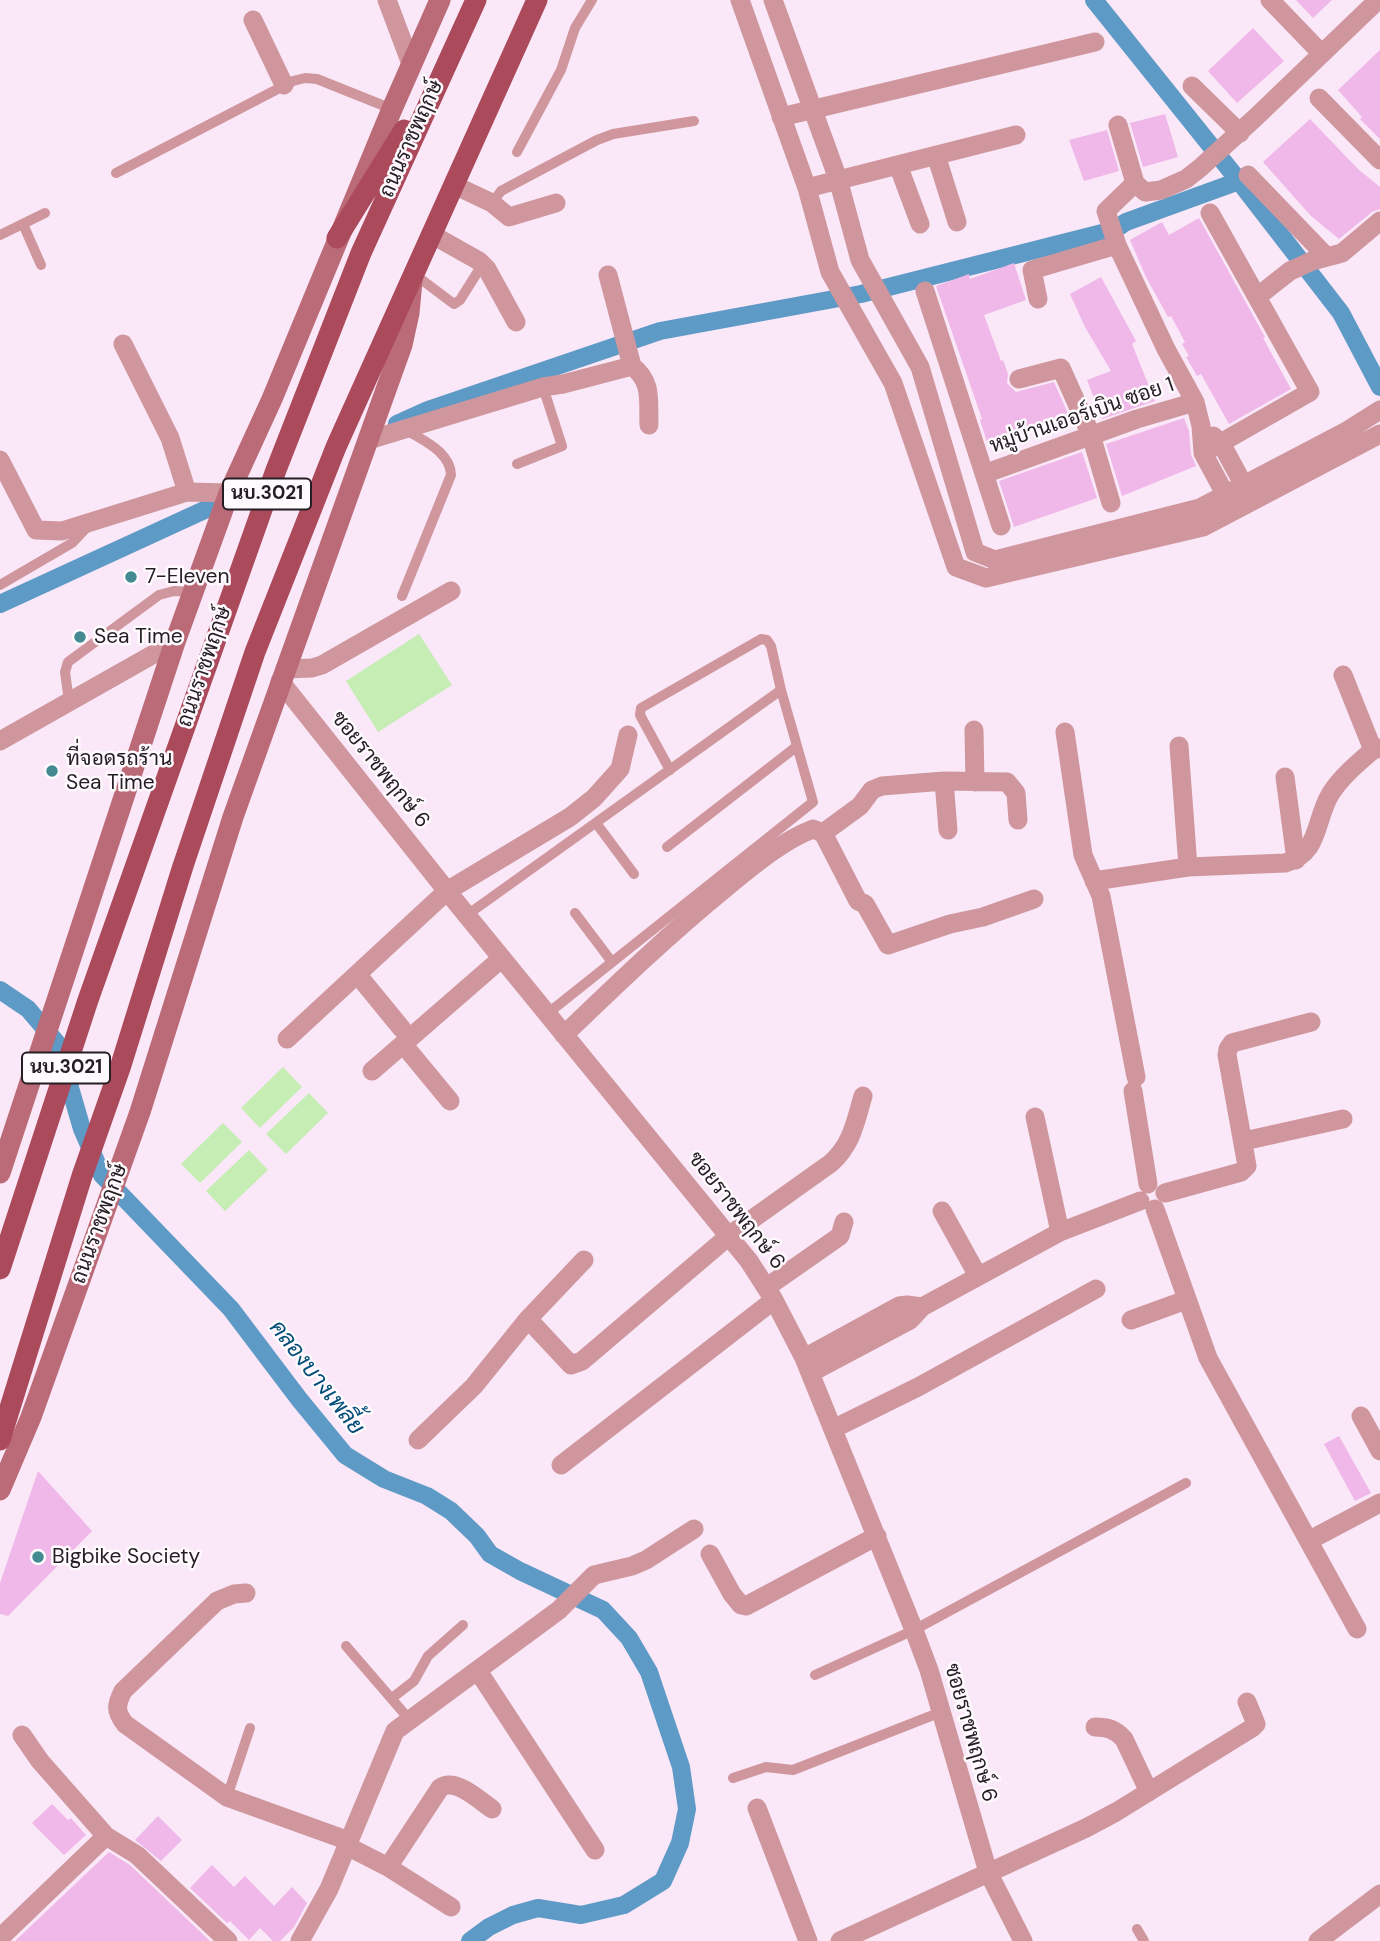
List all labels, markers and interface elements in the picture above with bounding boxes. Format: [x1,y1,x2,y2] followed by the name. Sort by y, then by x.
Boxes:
[375,76,449,202] street label: ถนนราชพฤกษ์
[987,373,1177,459] street label: หมู่บ้านเออร์เบิน ซอย 1
[223,478,311,509] road number: นบ.3021
[145,564,229,590] place label: 7-Eleven
[123,569,139,585] marker: 7-Eleven
[173,603,237,731] street label: ถนนราชพฤกษ์
[94,624,183,650] place label: Sea Time
[72,629,88,645] marker: Sea Time
[325,707,435,833] street label: ซอยราชพฤกษ์ 6
[66,746,172,796] place label: ที่จอดรถร้าน Sea Time
[44,763,60,779] marker: ที่จอดรถร้าน Sea Time
[22,1052,110,1084] road number: นบ.3021
[682,1147,790,1275] street label: ซอยราชพฤกษ์ 6
[67,1161,133,1287] street label: ถนนราชพฤกษ์
[263,1315,369,1441] water label: คลองบางเพลี้ย
[52,1544,200,1570] place label: Bigbike Society
[30,1549,46,1565] marker: Bigbike Society
[938,1661,1002,1805] street label: ซอยราชพฤกษ์ 6

